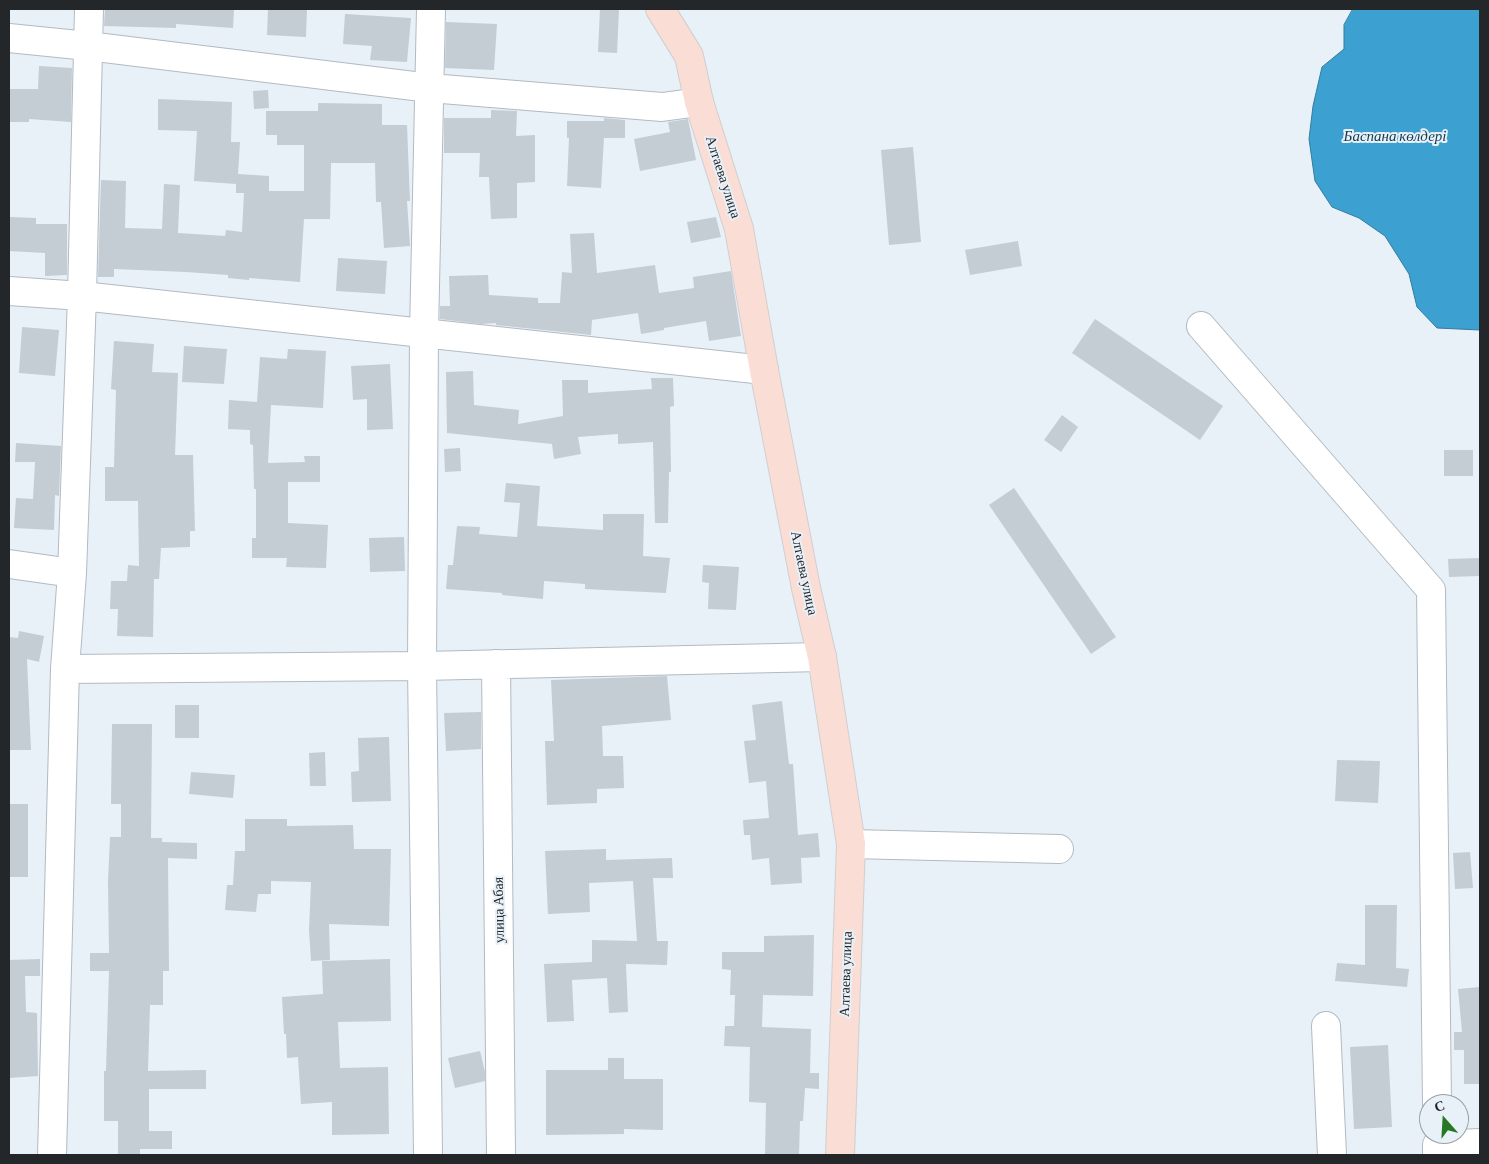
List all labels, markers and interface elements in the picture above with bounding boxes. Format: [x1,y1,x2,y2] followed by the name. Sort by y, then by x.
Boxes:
[1344,127,1446,145] water label: Баспана көлдері
[702,134,744,220] street label: Алтаева улица
[787,529,821,617] street label: Алтаева улица
[490,877,508,943] street label: улица Абая
[836,931,856,1017] street label: Алтаева улица
[1419,1094,1469,1144] north arrow
[1432,1097,1447,1115] text: С

